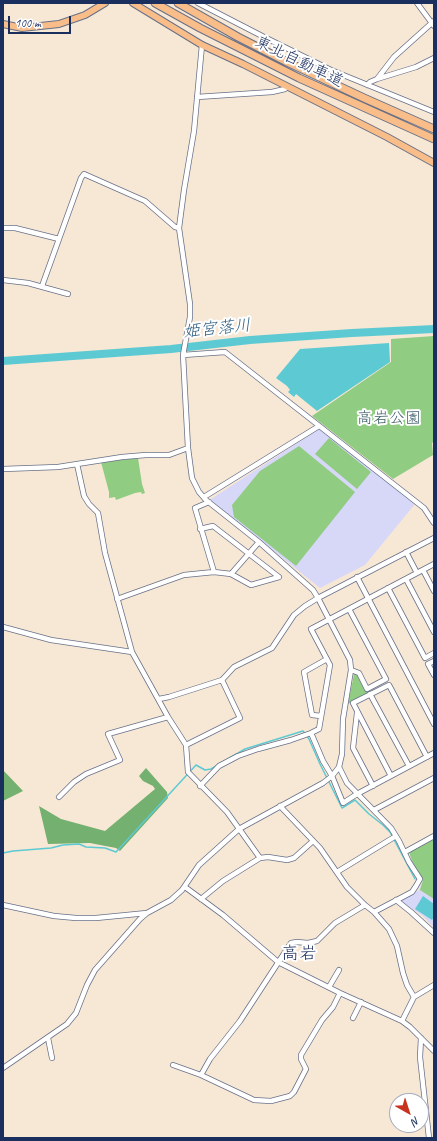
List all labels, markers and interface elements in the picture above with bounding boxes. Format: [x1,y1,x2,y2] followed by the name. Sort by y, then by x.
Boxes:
[10,8,73,34] scale bar
[15,15,41,31] text: 100 m
[252,32,346,92] street label: 東北自動車道
[182,315,252,343] water label: 姫宮落川
[357,409,421,429] park label: 高岩公園
[281,943,317,965] district label: 高岩
[389,1093,429,1133] north arrow
[409,1114,423,1129] text: N

